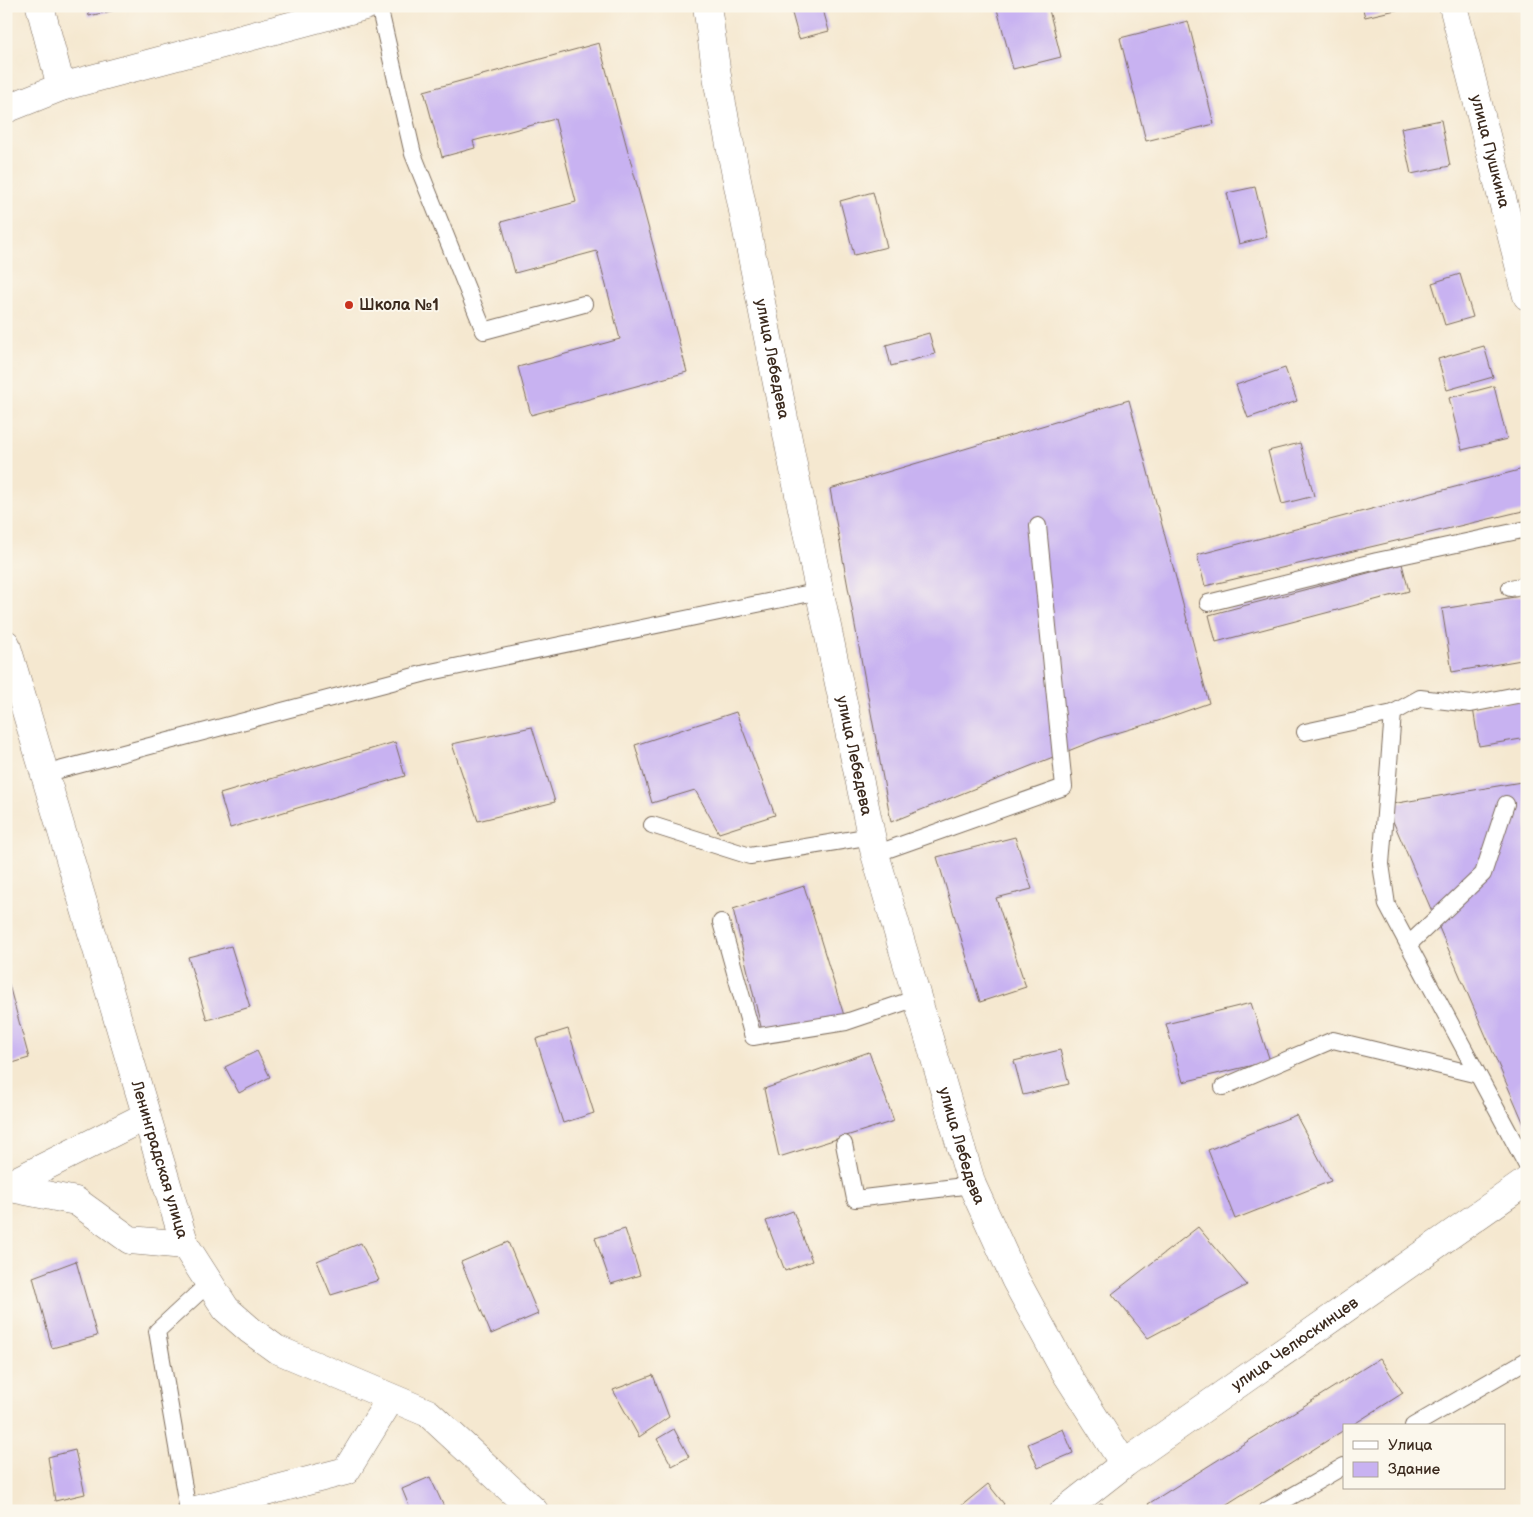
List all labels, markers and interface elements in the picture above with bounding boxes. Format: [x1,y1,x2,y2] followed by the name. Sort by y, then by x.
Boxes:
[1466,93,1514,211] street label: улица Пушкина
[359,296,439,315] place label: Школа №1
[751,297,793,421] street label: улица Лебедева
[343,299,355,311] marker: Школа №1
[832,694,876,818] street label: улица Лебедева
[127,1077,192,1241] street label: Ленинградская улица
[934,1085,989,1208] street label: улица Лебедева
[1228,1293,1362,1395] street label: улица Челюскинцев
[1343,1424,1506,1490] legend
[1388,1436,1433,1455] text: Улица
[1388,1460,1440,1479] text: Здание

